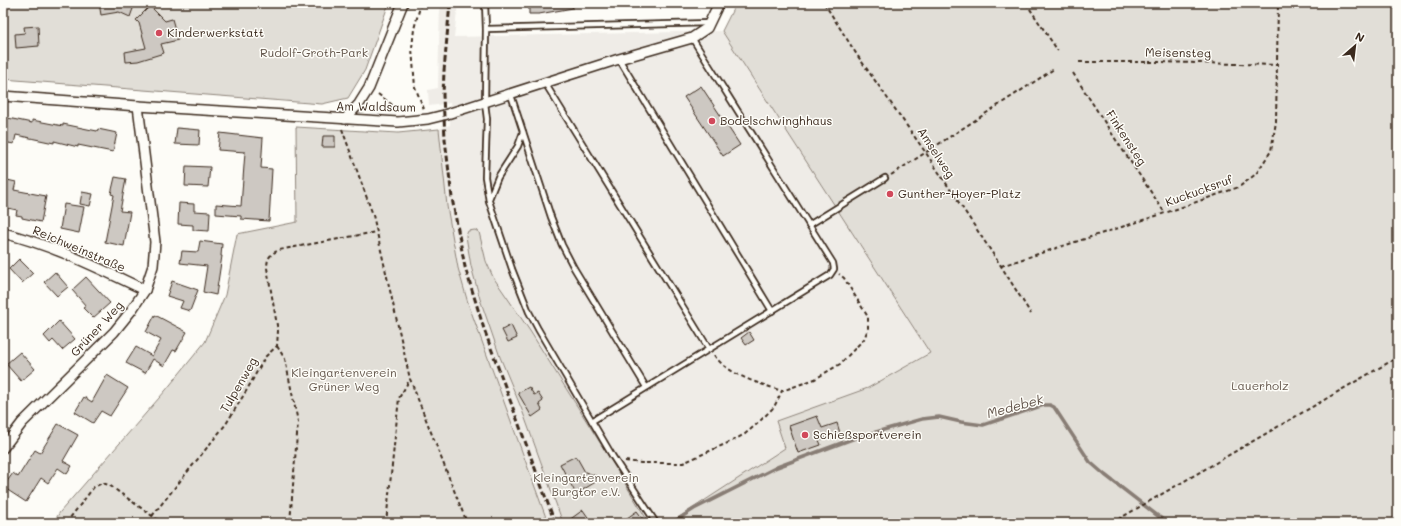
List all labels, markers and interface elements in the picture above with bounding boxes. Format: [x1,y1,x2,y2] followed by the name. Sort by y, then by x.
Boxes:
[167,24,264,40] place label: Kinderwerkstatt
[1335,26,1375,66] north arrow
[154,28,164,38] marker: Kinderwerkstatt
[1353,28,1367,45] text: N
[1145,43,1211,61] street label: Meisensteg
[260,44,368,60] park label: Rudolf-Groth-Park
[336,97,416,115] street label: Am Waldsaum
[1103,107,1151,168] street label: Finkensteg
[720,112,832,128] place label: Bodelschwinghhaus
[707,116,717,126] marker: Bodelschwinghhaus
[914,124,959,181] street label: Amselweg
[1163,170,1235,210] street label: Kuckucksruf
[898,185,1021,201] place label: Gunther-Hoyer-Platz
[885,189,895,199] marker: Gunther-Hoyer-Platz
[31,221,128,275] street label: Reichweinstraße
[66,297,126,360] street label: Grüner Weg
[216,354,260,415] street label: Tulpenweg
[291,364,397,394] park label: Kleingartenverein Grüner Weg
[1231,377,1289,393] park label: Lauerholz
[985,390,1046,421] water label: Medebek
[813,426,922,442] place label: Schießsportverein
[800,430,810,440] marker: Schießsportverein
[533,469,639,499] park label: Kleingartenverein Burgtor e.V.

